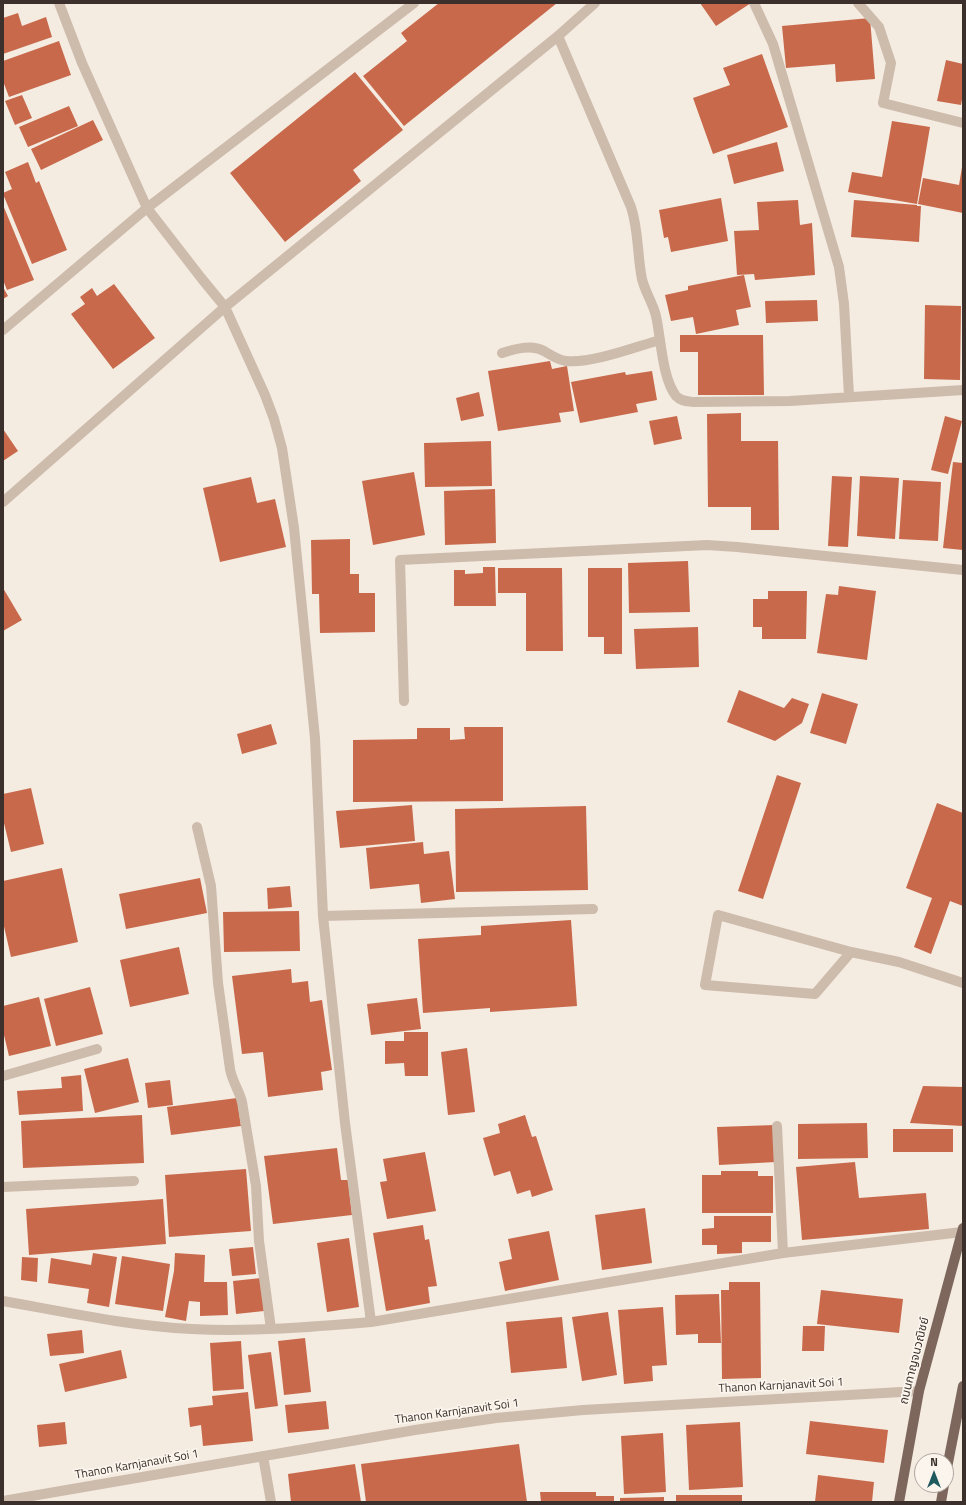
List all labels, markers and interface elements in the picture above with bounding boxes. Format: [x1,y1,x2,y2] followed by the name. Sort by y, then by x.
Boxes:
[897,1316,933,1406] street label: ถนนกาญจนวณิชย์
[718,1376,844,1396] street label: Thanon Karnjanavit Soi 1
[394,1396,520,1428] street label: Thanon Karnjanavit Soi 1
[74,1447,200,1483] street label: Thanon Karnjanavit Soi 1
[914,1453,954,1493] north arrow
[930,1454,938,1470] text: N

